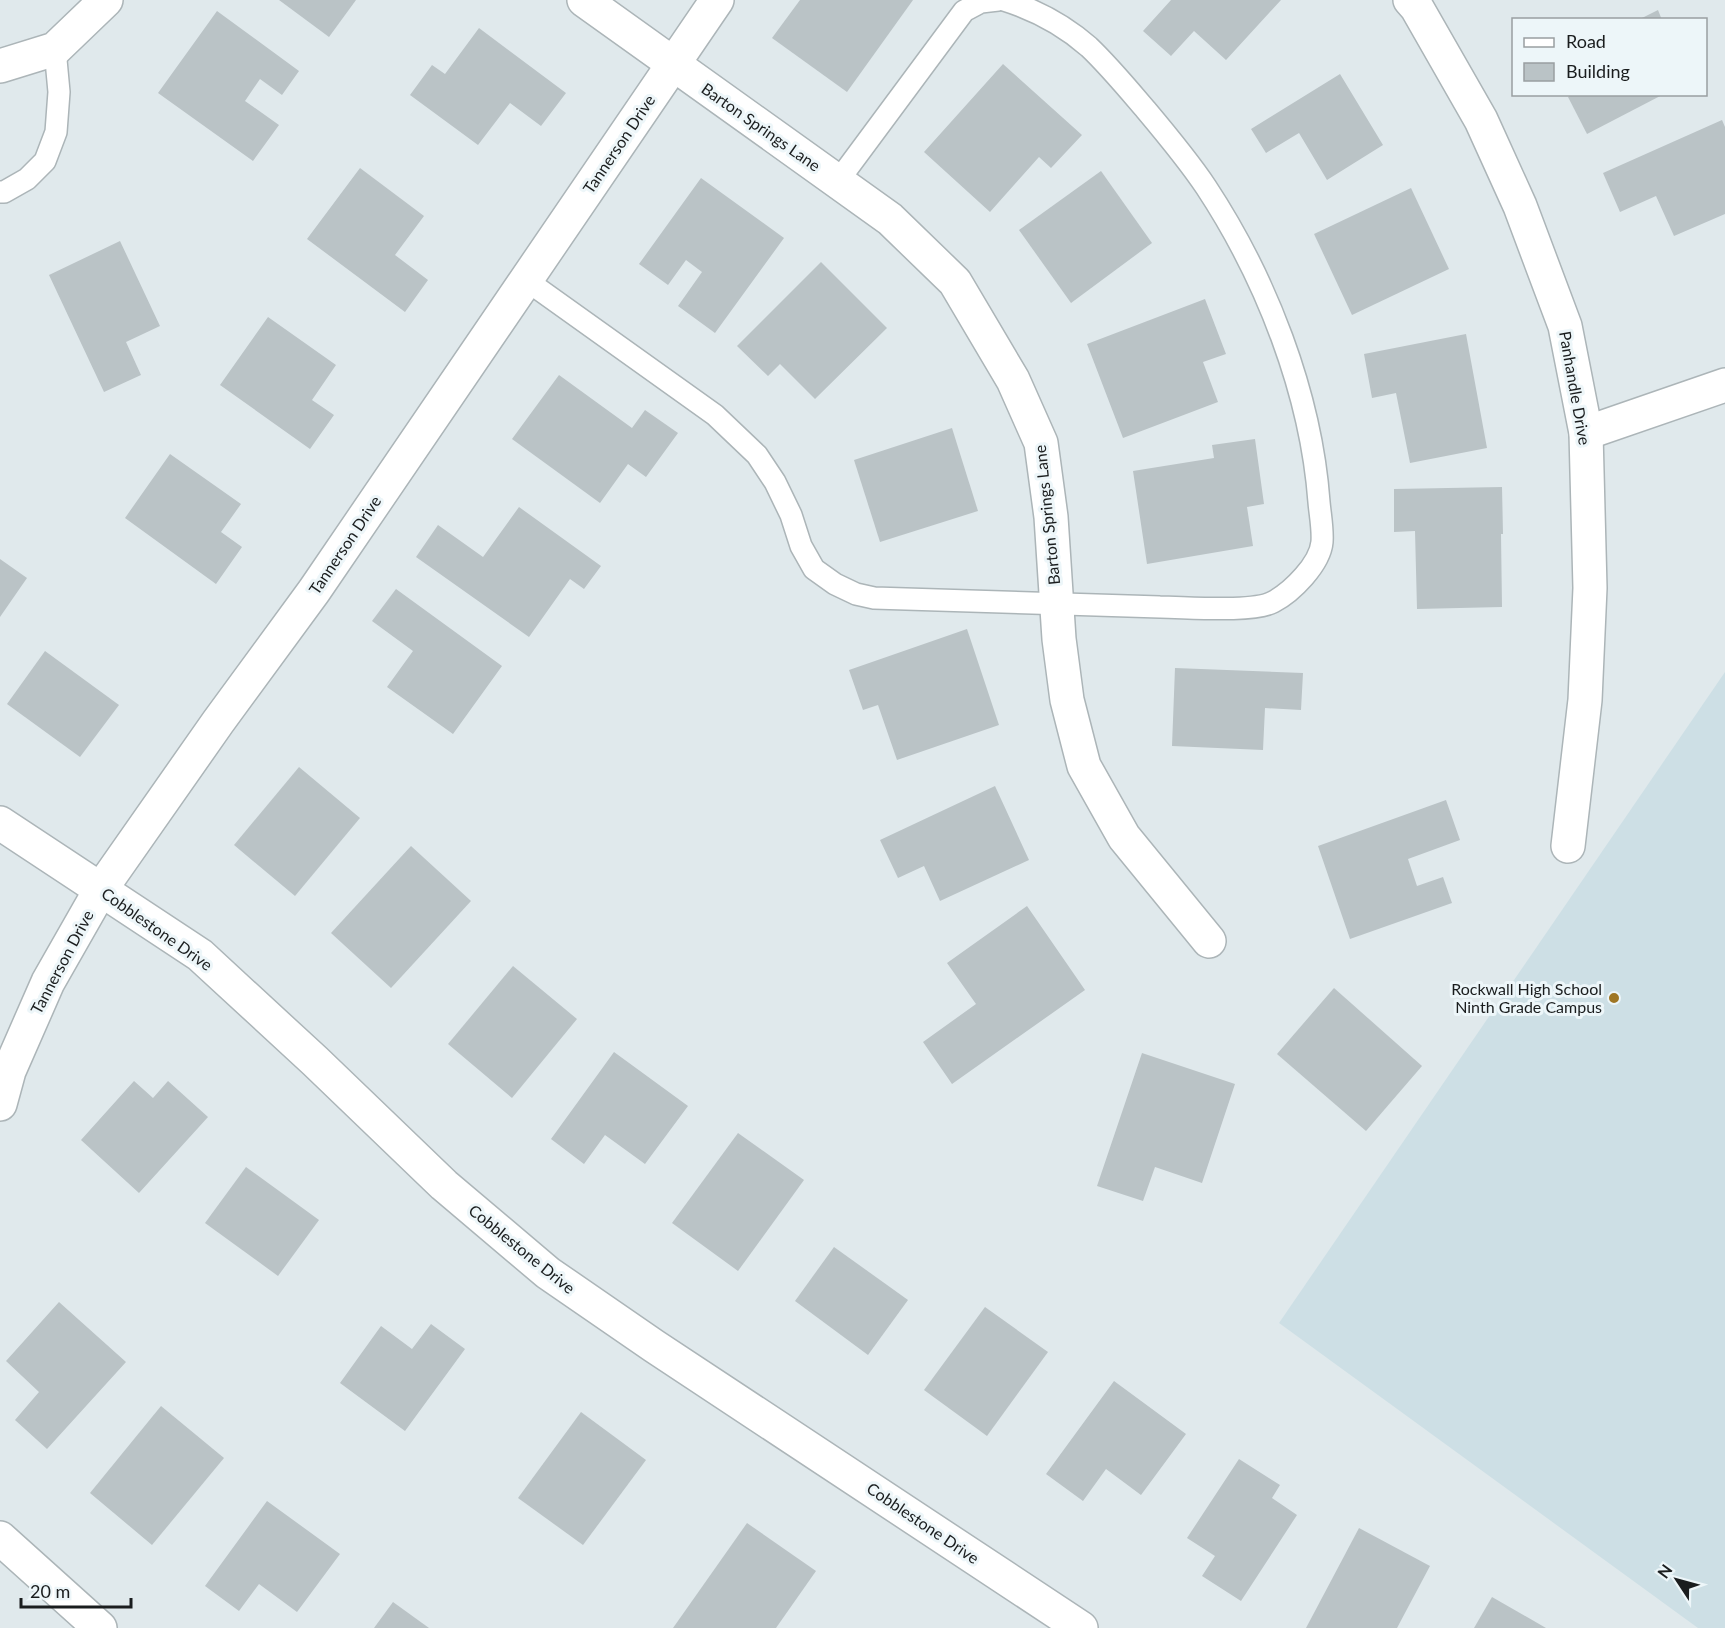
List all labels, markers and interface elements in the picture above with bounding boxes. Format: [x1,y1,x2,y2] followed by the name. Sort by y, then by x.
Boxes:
[1512,18,1707,96] legend
[1566,30,1606,52] text: Road
[1566,60,1630,82] text: Building
[698,78,824,175] street label: Barton Springs Lane
[579,91,659,197] street label: Tannerson Drive
[1556,329,1595,446] street label: Panhandle Drive
[1030,444,1063,586] street label: Barton Springs Lane
[305,492,385,598] street label: Tannerson Drive
[98,883,216,974] street label: Cobblestone Drive
[26,907,97,1017] street label: Tannerson Drive
[1451,979,1602,1016] place label: Rockwall High School Ninth Grade Campus
[1607,991,1621,1005] marker: Rockwall High School Ninth Grade Campus
[465,1200,579,1297] street label: Cobblestone Drive
[864,1478,983,1567] street label: Cobblestone Drive
[1647,1550,1707,1610] north arrow
[1653,1560,1676,1581] text: N
[21,1571,130,1609] scale bar
[30,1580,70,1602] text: 20 m

